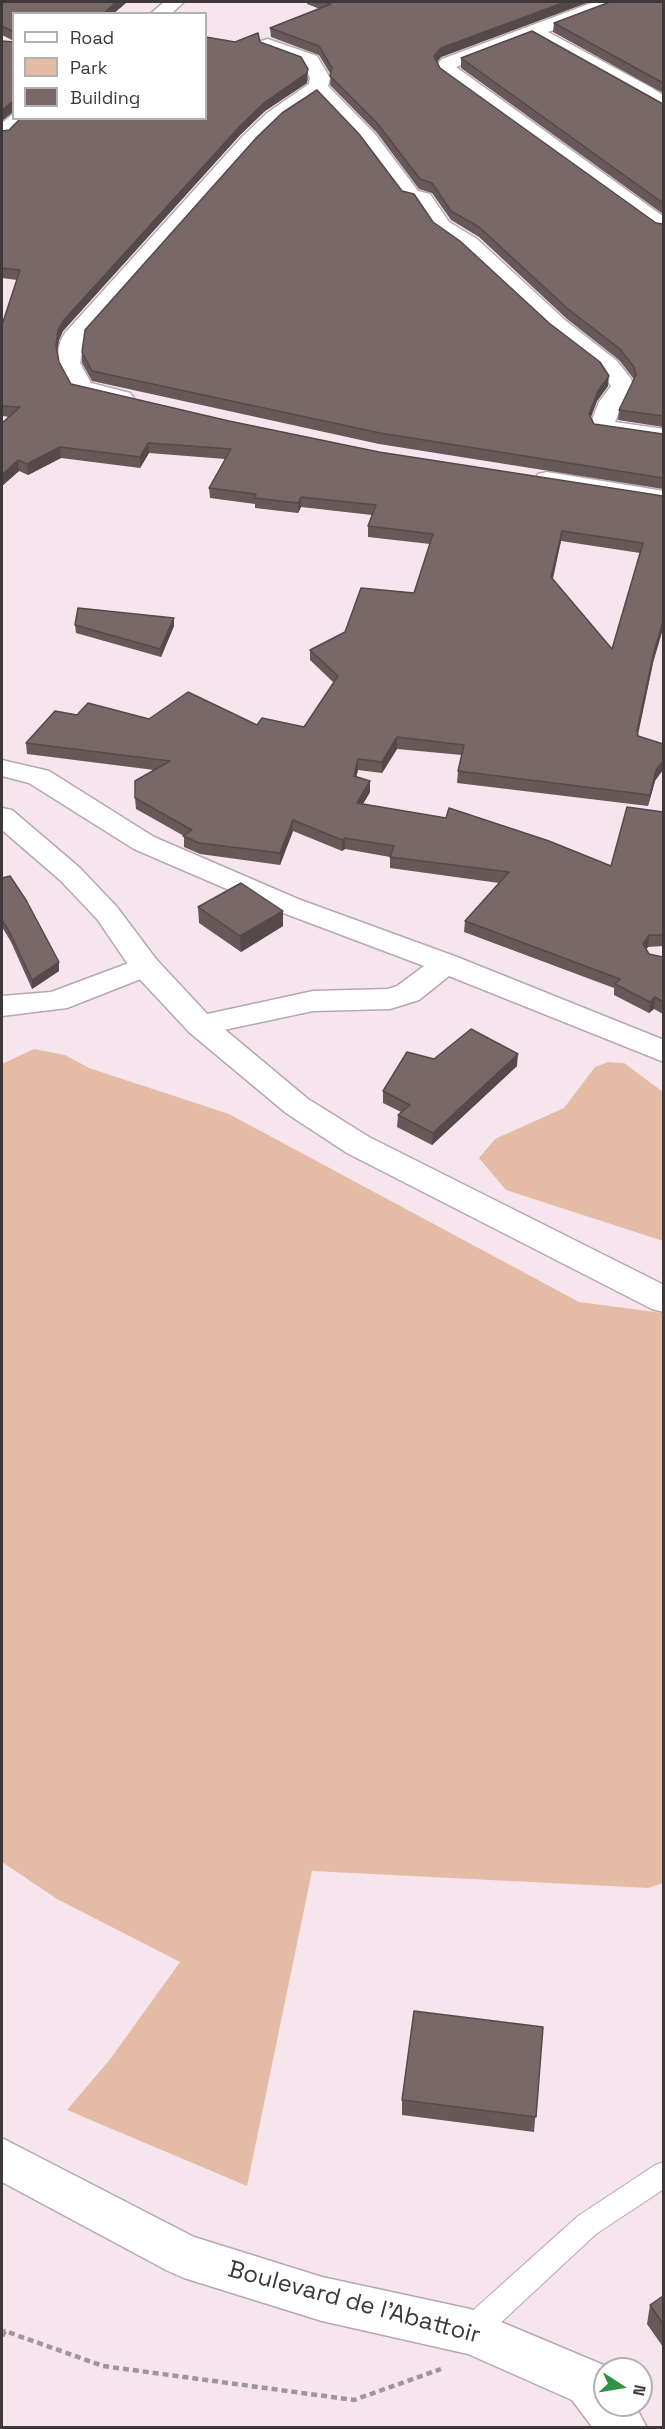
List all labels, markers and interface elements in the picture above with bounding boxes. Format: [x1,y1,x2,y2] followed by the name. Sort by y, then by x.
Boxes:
[12,12,207,120] legend
[70,26,114,49] text: Road
[70,56,107,79] text: Park
[70,86,140,109] text: Building
[225,2255,483,2351] street label: Boulevard de l'Abattoir
[593,2357,653,2417] north arrow
[628,2383,651,2398] text: N

